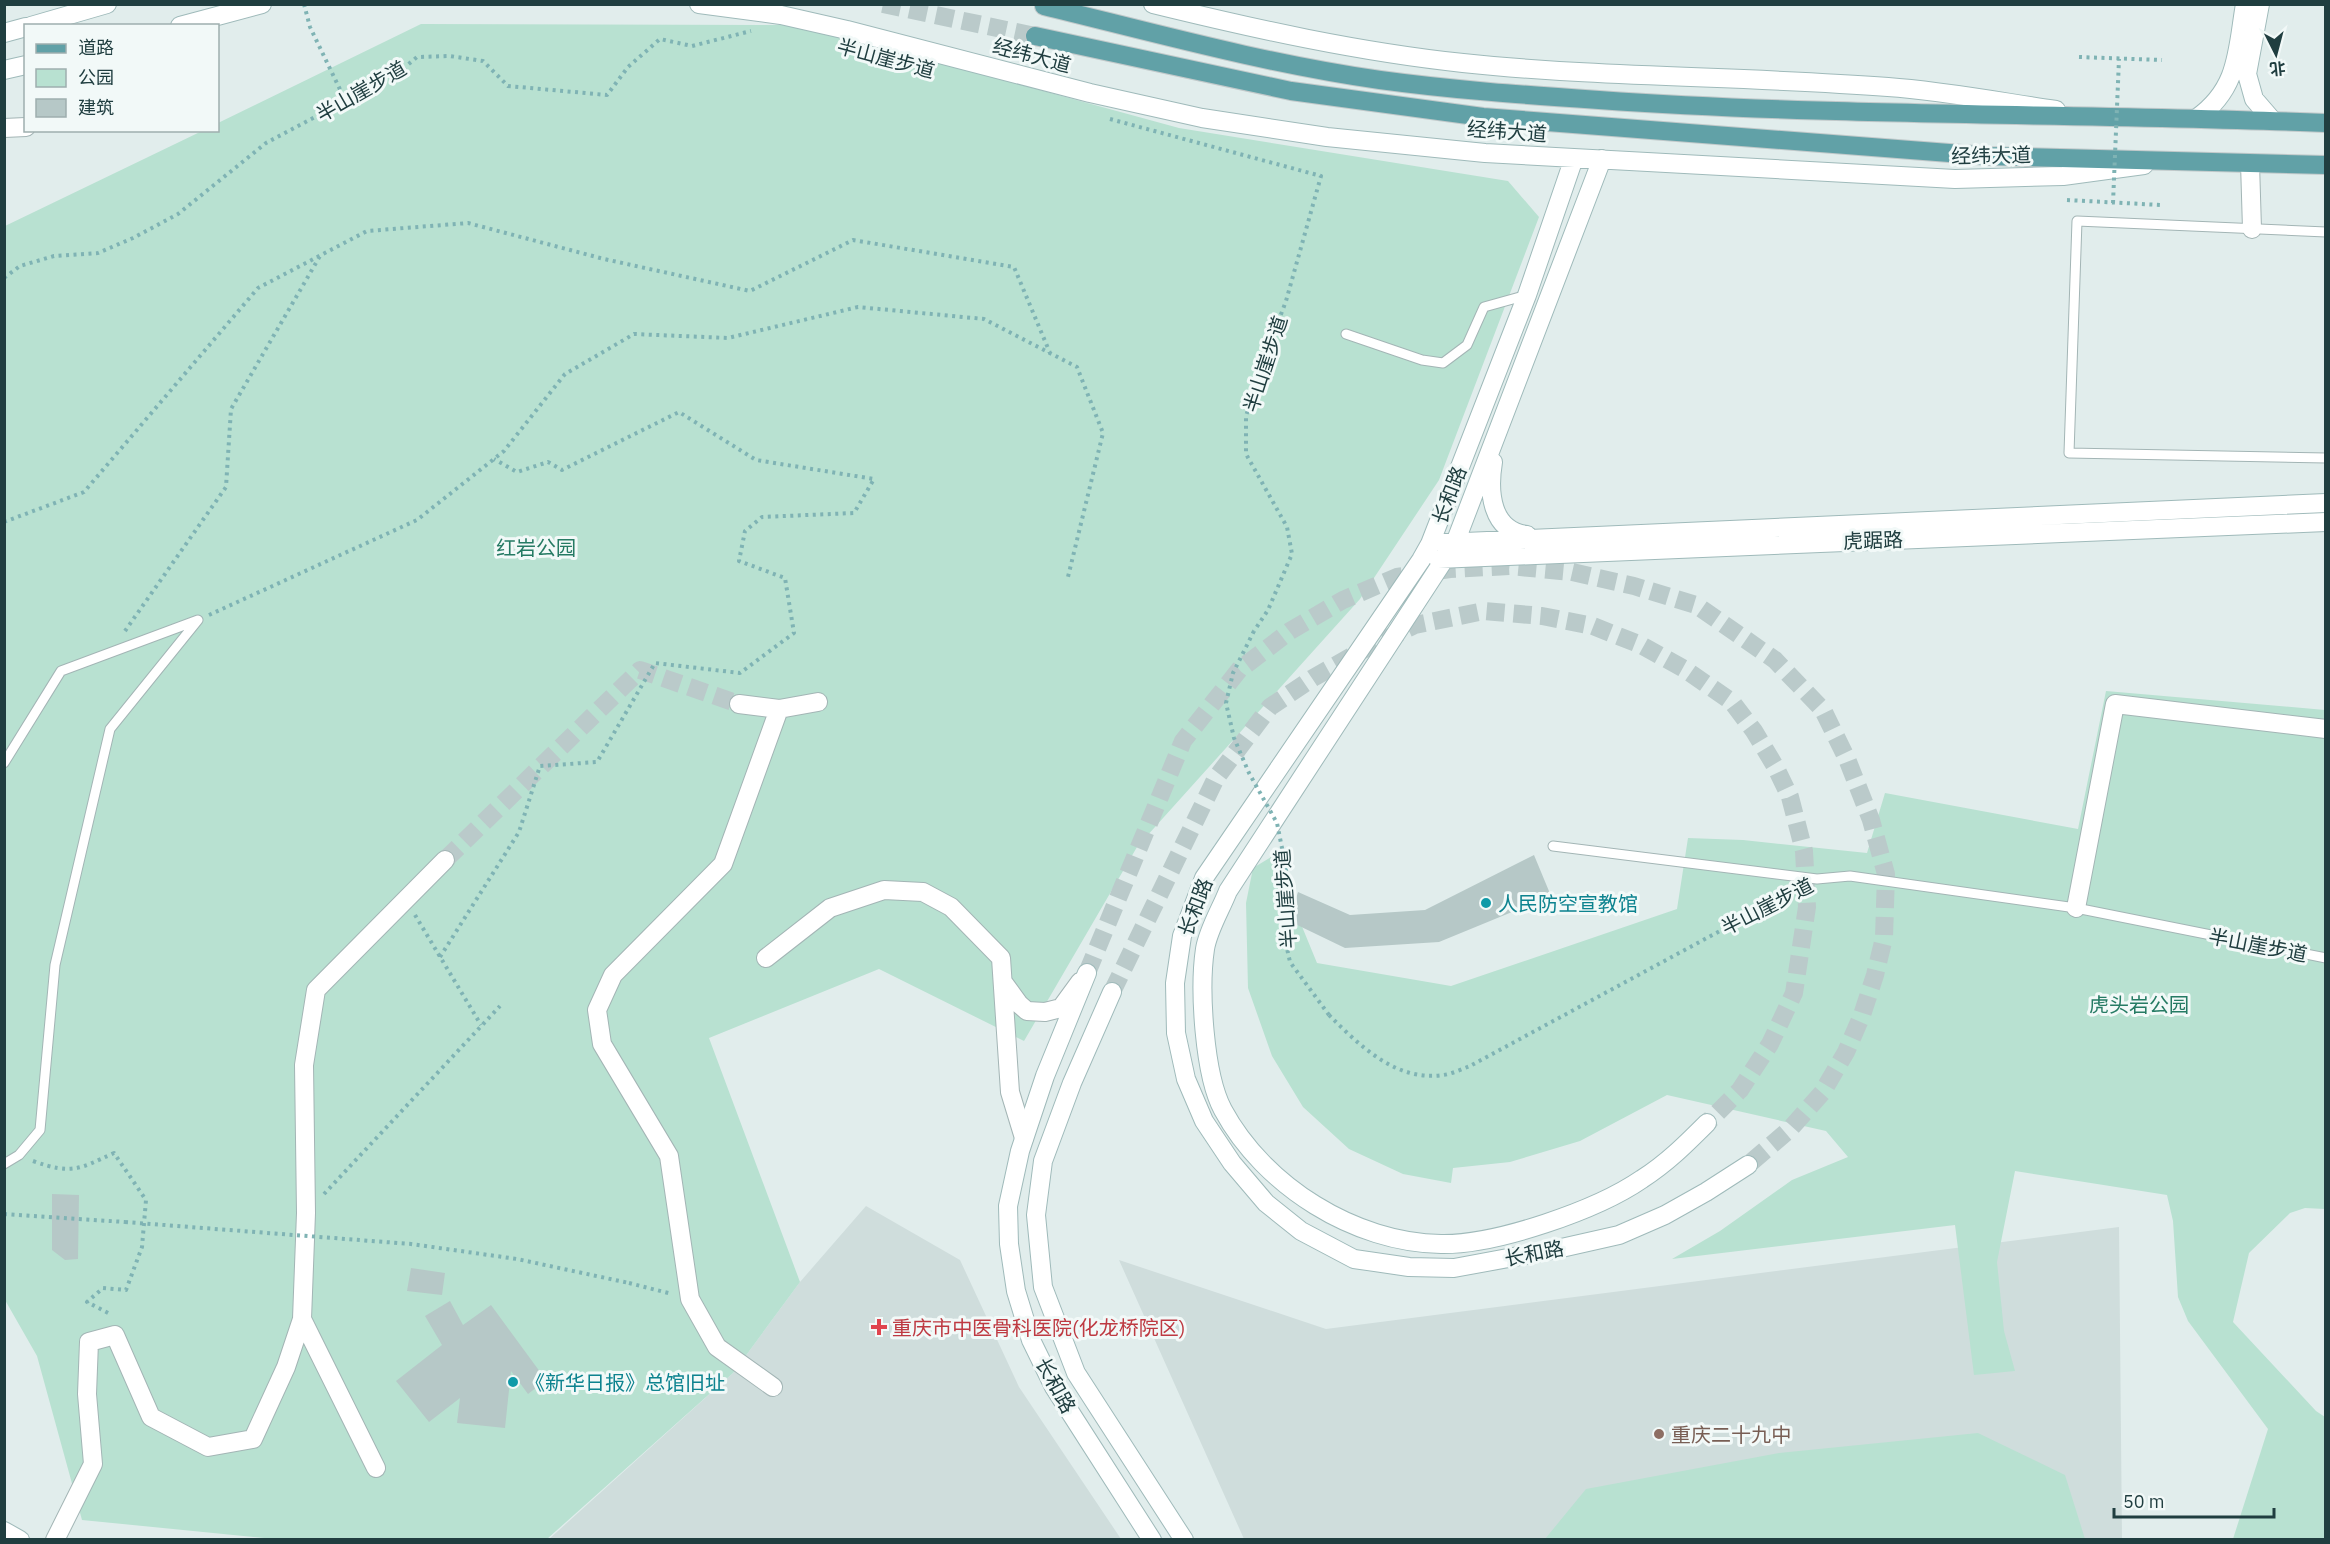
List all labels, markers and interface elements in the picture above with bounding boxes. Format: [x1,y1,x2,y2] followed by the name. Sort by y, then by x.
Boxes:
[24,24,219,132] legend
[2246,24,2306,84] north arrow
[834,32,938,84] street label: 半山崖步道
[990,32,1074,78] street label: 经纬大道
[78,36,114,59] text: 道路
[311,54,411,128] street label: 半山崖步道
[2269,58,2287,80] text: 北
[78,66,114,89] text: 公园
[78,96,114,119] text: 建筑
[1466,115,1548,147] street label: 经纬大道
[1951,141,2031,169] street label: 经纬大道
[1237,312,1293,416] street label: 半山崖步道
[1426,462,1472,528] street label: 长和路
[1843,525,1903,555] street label: 虎踞路
[496,534,576,561] park label: 红岩公园
[1268,848,1302,950] street label: 半山崖步道
[1716,871,1818,941] street label: 半山崖步道
[1172,874,1218,940] street label: 长和路
[1498,890,1638,917] place label: 人民防空宣教馆
[1479,896,1493,910] marker: 人民防空宣教馆
[2206,922,2310,968] street label: 半山崖步道
[2089,991,2189,1018] park label: 虎头岩公园
[1502,1234,1566,1272] street label: 长和路
[892,1314,1185,1341] place label: 重庆市中医骨科医院(化龙桥院区)
[870,1318,888,1336] marker: 重庆市中医骨科医院(化龙桥院区)
[1030,1352,1082,1418] street label: 长和路
[525,1369,725,1396] place label: 《新华日报》总馆旧址
[506,1375,520,1389] marker: 《新华日报》总馆旧址
[1671,1421,1791,1448] place label: 重庆二十九中
[1652,1427,1666,1441] marker: 重庆二十九中
[2114,1481,2274,1519] scale bar
[2123,1490,2165,1513] text: 50 m

